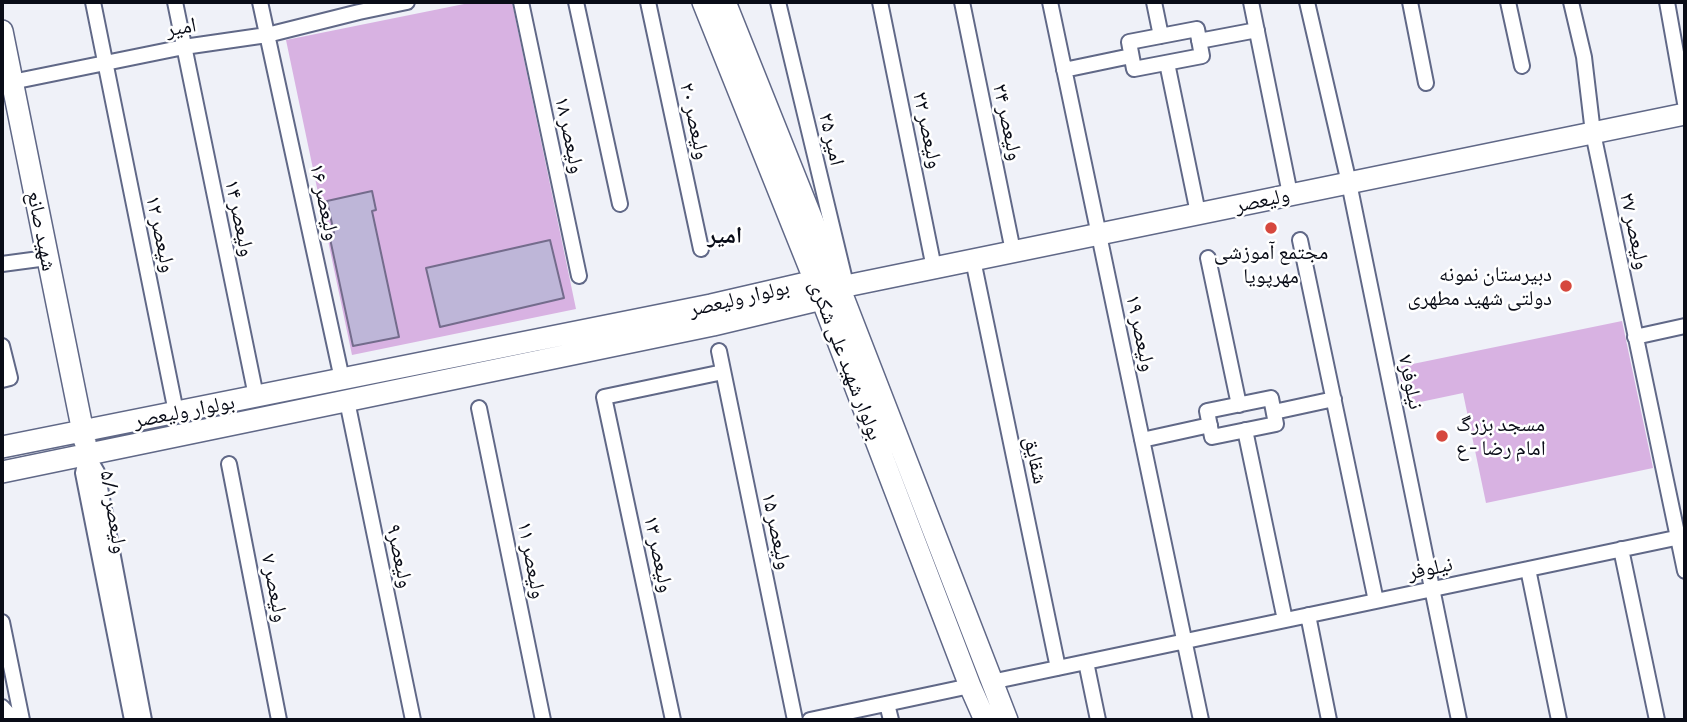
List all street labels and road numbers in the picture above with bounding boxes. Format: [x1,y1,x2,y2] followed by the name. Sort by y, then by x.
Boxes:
[164,12,198,42] street label: امیر
[675,80,715,162] street label: ولیعصر ۲۰
[988,81,1028,163] street label: ولیعصر ۲۴
[908,89,948,171] street label: ولیعصر ۲۲
[550,94,590,176] street label: ولیعصر ۱۸
[814,110,850,168] street label: امیر ۲۵
[305,161,345,243] street label: ولیعصر ۱۶
[220,177,260,259] street label: ولیعصر ۱۴
[1232,182,1292,218] street label: ولیعصر
[22,189,62,273] street label: شهید صانع
[1615,190,1655,272] street label: ولیعصر ۲۷
[141,193,181,275] street label: ولیعصر ۱۲
[686,274,792,322] street label: بولوار ولیعصر
[804,276,888,444] street label: بولوار شهید علی شکری
[1121,292,1161,374] street label: ولیعصر ۱۹
[1393,352,1429,412] street label: نیلوفر۷
[131,389,237,433] street label: بولوار ولیعصر
[1019,434,1053,486] street label: شقایق
[95,469,133,555] street label: ولیعصر۵/۱
[757,490,797,572] street label: ولیعصر ۱۵
[639,513,679,595] street label: ولیعصر ۱۳
[512,519,552,601] street label: ولیعصر ۱۱
[381,522,419,590] street label: ولیعصر۹
[1405,551,1455,585] street label: نیلوفر
[256,552,294,624] street label: ولیعصر ۷

